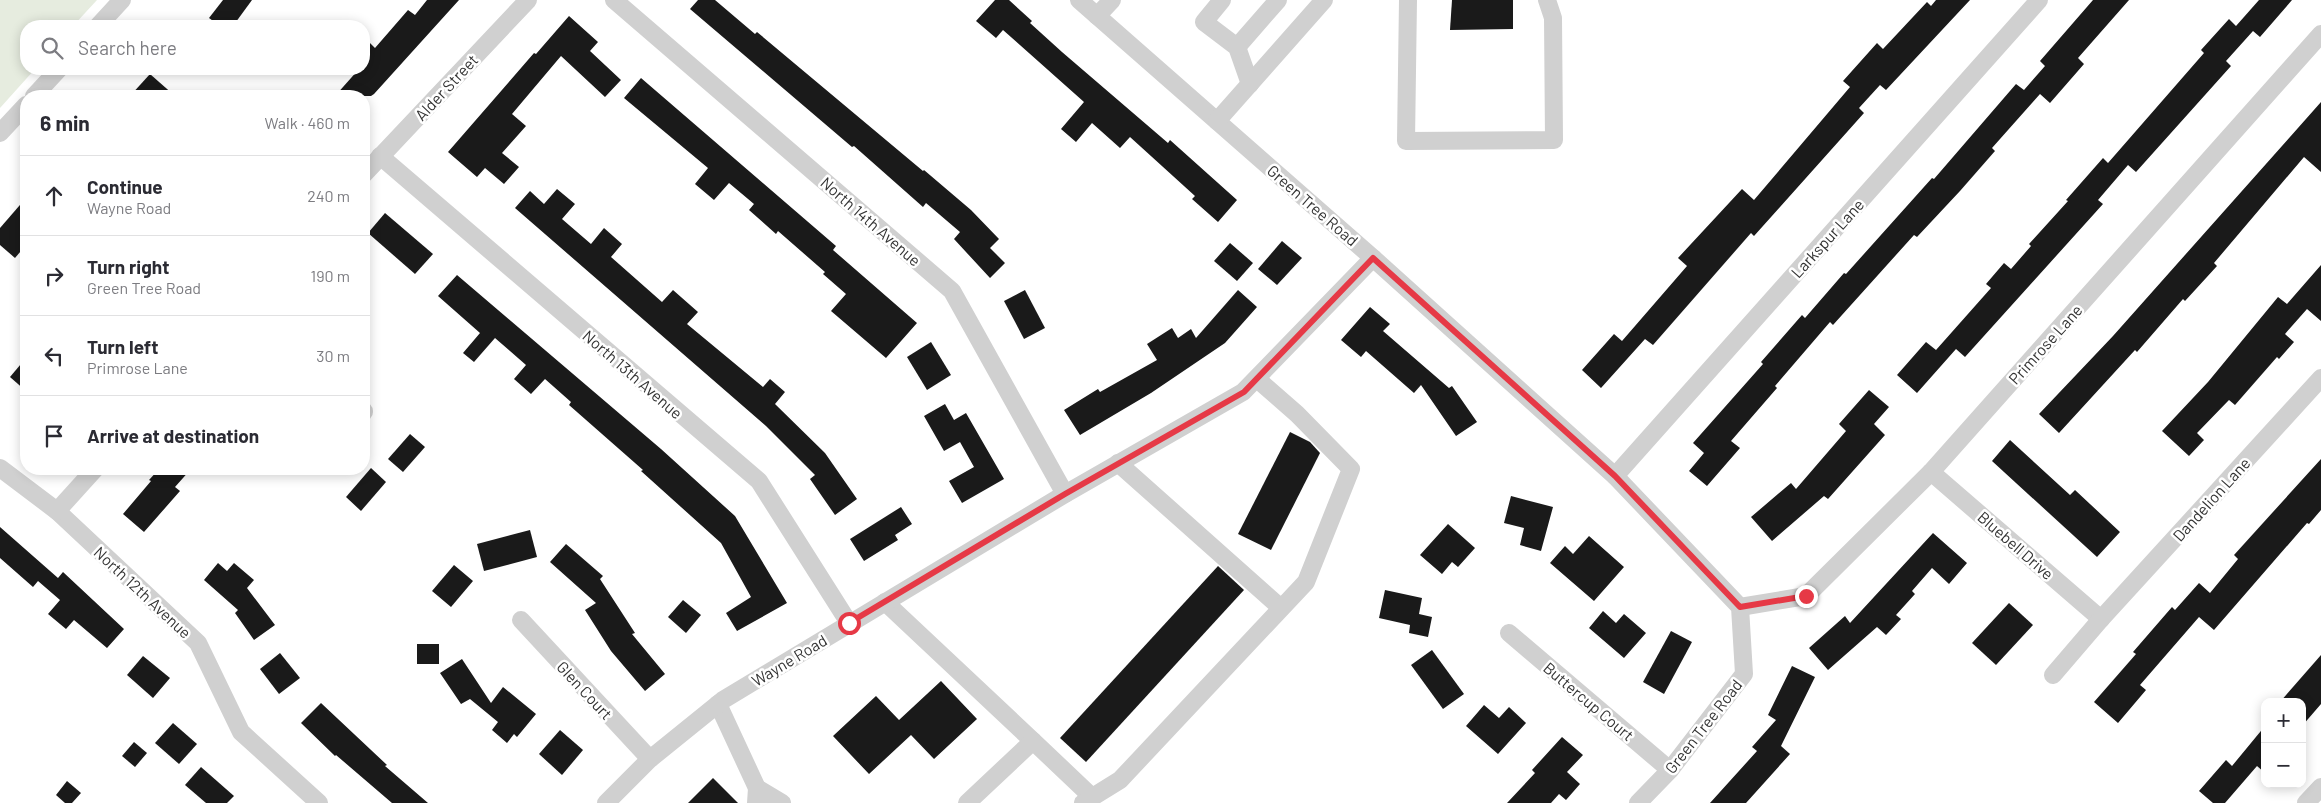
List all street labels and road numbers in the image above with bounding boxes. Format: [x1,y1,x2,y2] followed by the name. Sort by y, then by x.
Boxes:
[411,50,481,124] street label: Alder Street
[1264,160,1362,250] street label: Green Tree Road
[817,172,925,270] street label: North 14th Avenue
[1787,195,1867,281] street label: Larkspur Lane
[2004,300,2086,388] street label: Primrose Lane
[579,326,687,422] street label: North 13th Avenue
[2168,453,2254,545] street label: Dandelion Lane
[1974,507,2058,583] street label: Bluebell Drive
[90,542,196,642] street label: North 12th Avenue
[748,630,830,690] street label: Wayne Road
[553,657,617,723] street label: Glen Court
[1540,658,1638,744] street label: Buttercup Court
[1660,675,1746,777] street label: Green Tree Road

